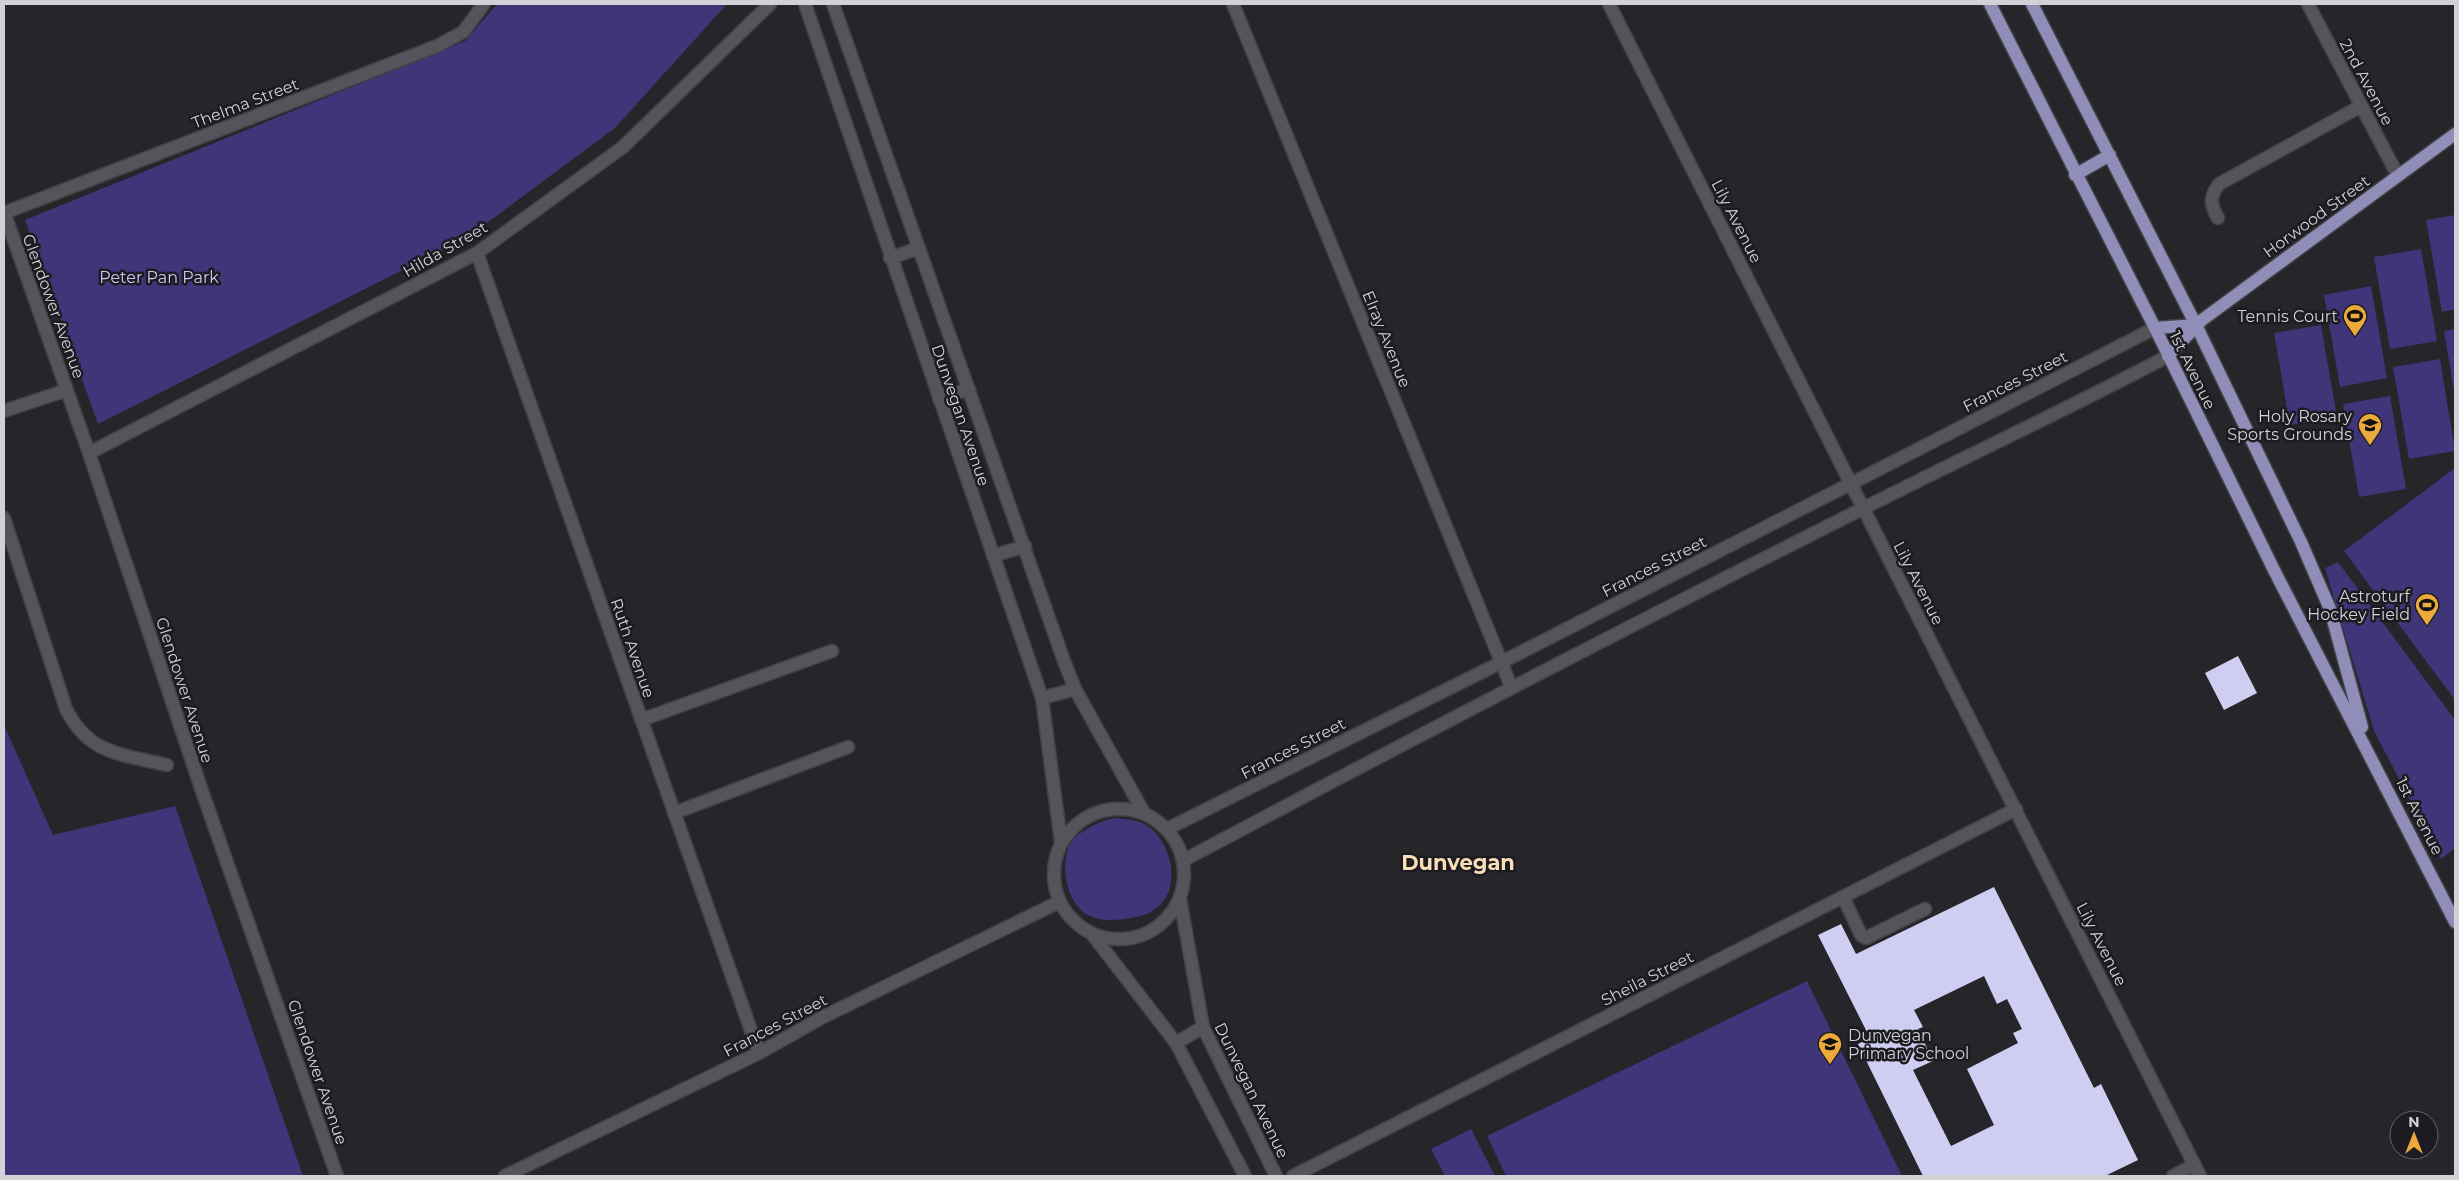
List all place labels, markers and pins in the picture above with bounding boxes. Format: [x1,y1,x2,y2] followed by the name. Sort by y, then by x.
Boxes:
[2342,303,2368,337] sports icon: Tennis Court
[2237,307,2338,326] place label: Tennis Court
[2227,407,2352,444] place label: Holy Rosary Sports Grounds
[2357,412,2383,446] school or university icon: Holy Rosary Sports Grounds
[2307,587,2411,624] place label: Astroturf Hockey Field
[2414,592,2440,626] sports icon: Astroturf Hockey Field
[1848,1026,1969,1063] place label: Dunvegan Primary School
[1817,1031,1843,1065] school or university icon: Dunvegan Primary School

